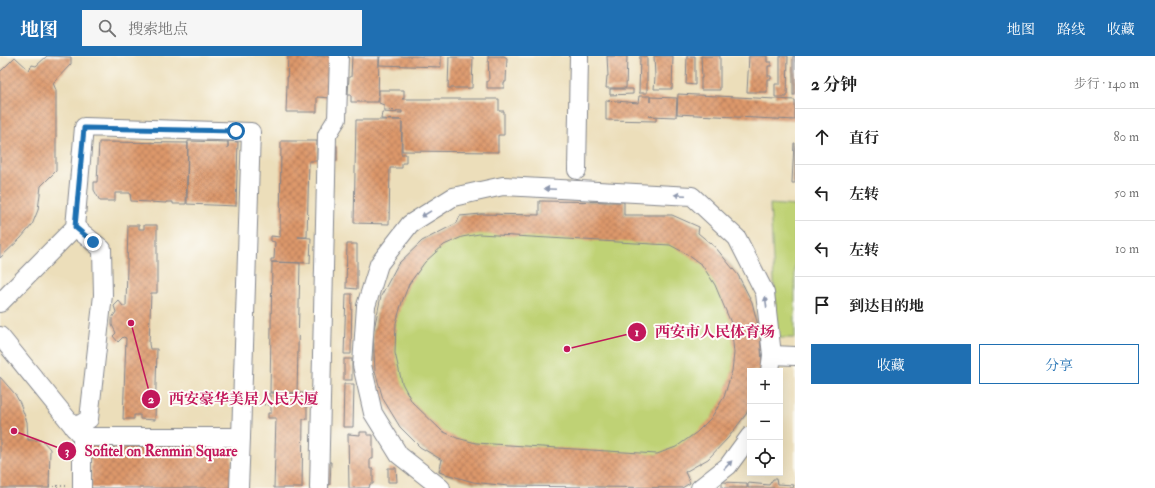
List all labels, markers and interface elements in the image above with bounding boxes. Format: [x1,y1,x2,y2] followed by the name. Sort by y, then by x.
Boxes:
[82,10,362,46] search box
[96,17,118,39] icon: search
[20,18,58,42] text: 地图
[128,20,188,39] text: 搜索地点
[1007,21,1035,38] text: 地图
[1057,21,1085,38] text: 路线
[1107,21,1135,38] text: 收藏
[811,74,857,95] text: 2 分钟
[1074,76,1139,92] text: 步行 · 140 m
[227,122,245,140] route start
[811,126,833,148] icon: ahead
[849,129,879,148] text: 直行
[1113,129,1139,145] text: 80 m
[811,182,833,204] icon: left
[544,185,556,192] one-way arrow
[849,185,879,204] text: 左转
[1114,185,1139,201] text: 50 m
[674,192,686,199] one-way arrow
[420,210,432,217] one-way arrow
[84,233,102,251] route end
[811,238,833,260] icon: left
[849,241,879,260] text: 左转
[1115,241,1139,257] text: 10 m
[811,294,833,316] icon: arrive
[762,296,769,308] one-way arrow
[849,297,924,316] text: 到达目的地
[627,319,783,346] callout: 西安市人民体育场
[655,323,775,342] text: 西安市人民体育场
[635,325,639,340] text: 1
[811,344,971,384] button: 收藏
[979,344,1139,384] button: 分享
[747,368,783,476] map controls
[747,368,783,404] button: +
[141,386,327,413] callout: 西安豪华美居人民大厦
[169,390,319,409] text: 西安豪华美居人民大厦
[148,392,154,407] text: 2
[747,404,783,440] button: −
[57,438,246,465] callout: Sofitel on Renmin Square
[747,440,783,476] button: locate
[84,442,238,462] text: Sofitel on Renmin Square
[65,444,70,459] text: 3
[723,459,732,470] one-way arrow

